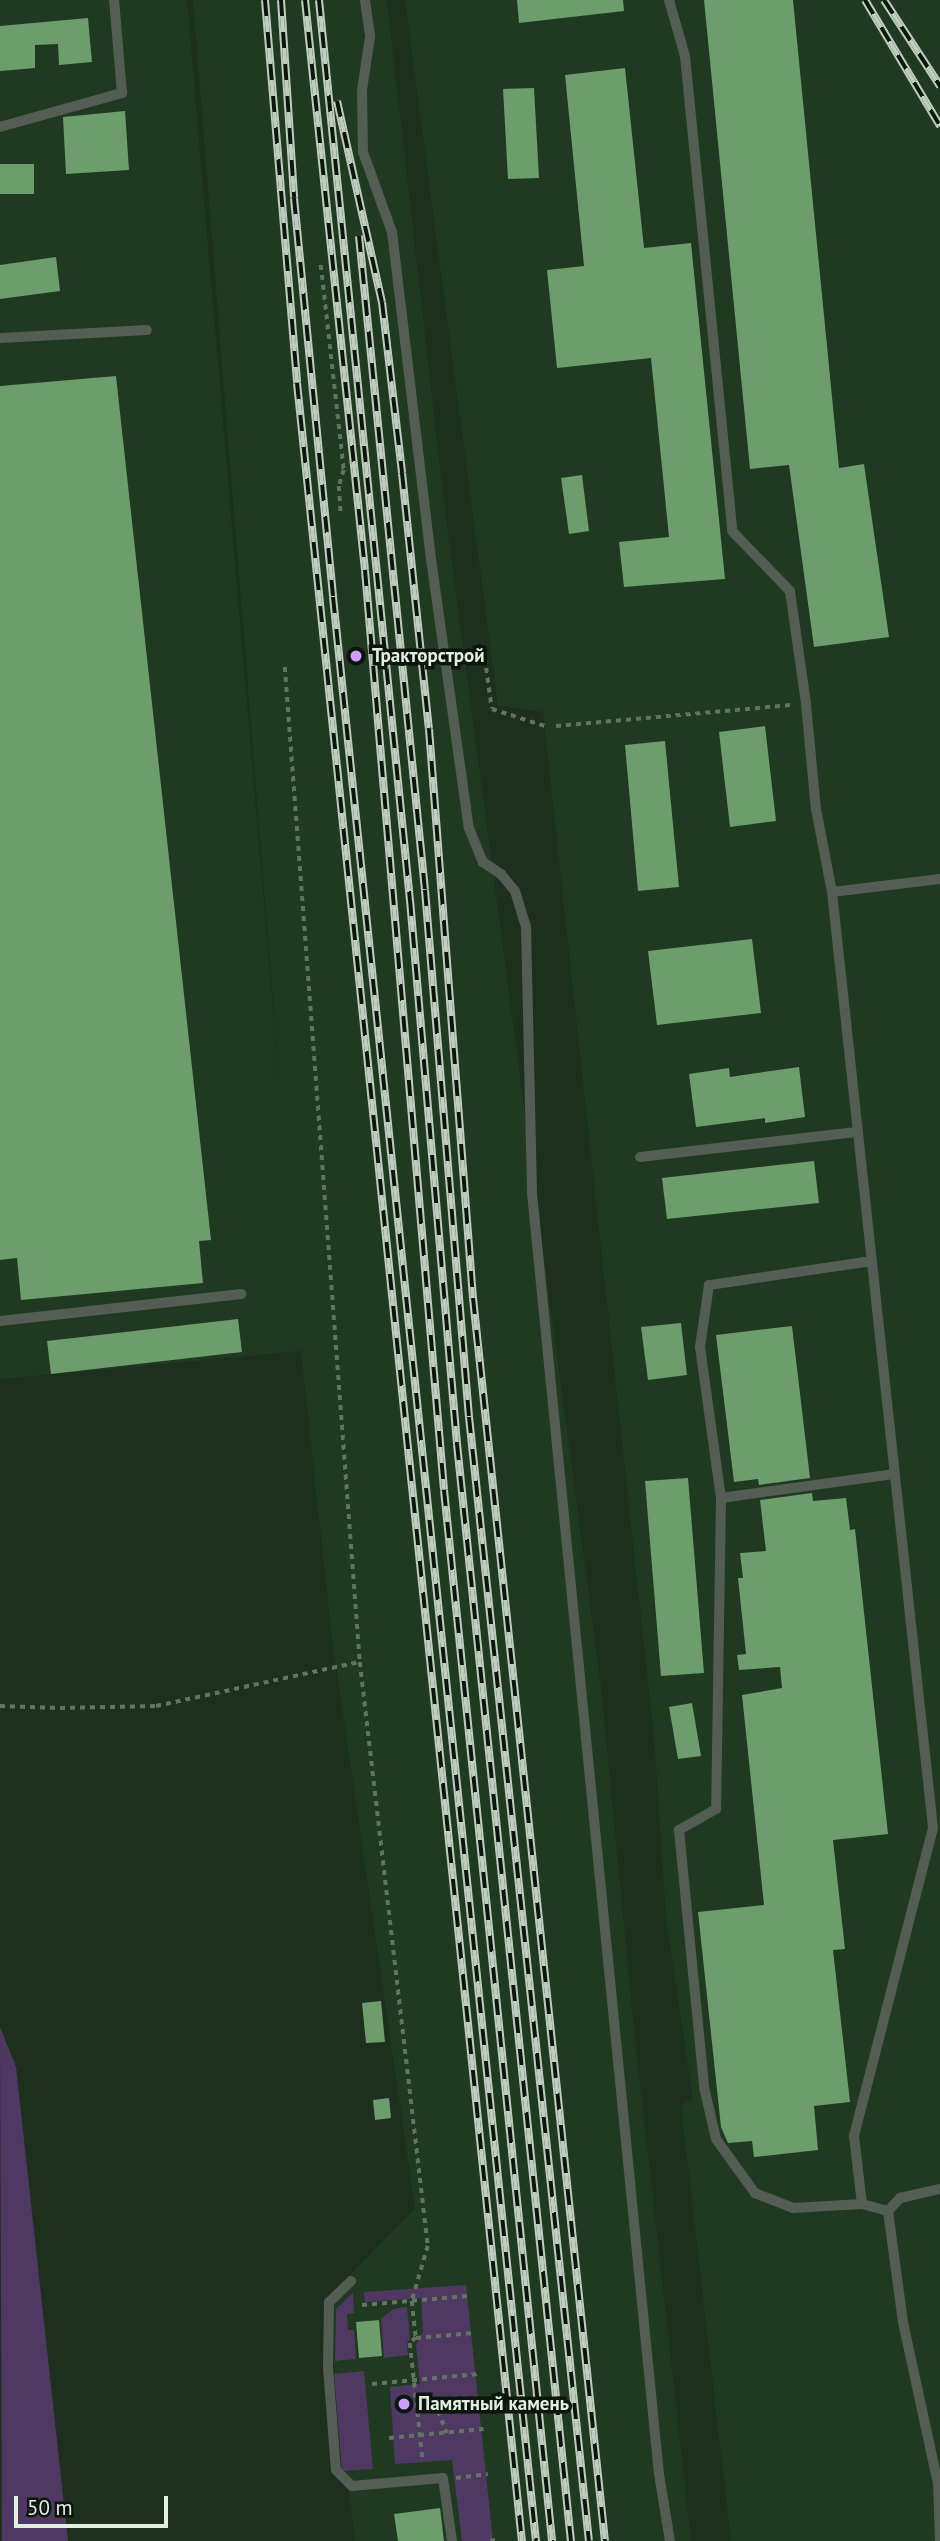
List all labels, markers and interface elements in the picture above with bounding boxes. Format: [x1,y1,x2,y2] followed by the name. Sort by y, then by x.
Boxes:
[372,645,485,667] place label: Тракторстрой
[346,646,366,666] marker: Тракторстрой
[418,2393,569,2415] place label: Памятный камень
[396,2396,412,2412] marker: Памятный камень
[18,2482,172,2526] scale bar
[27,2494,73,2521] text: 50 m

